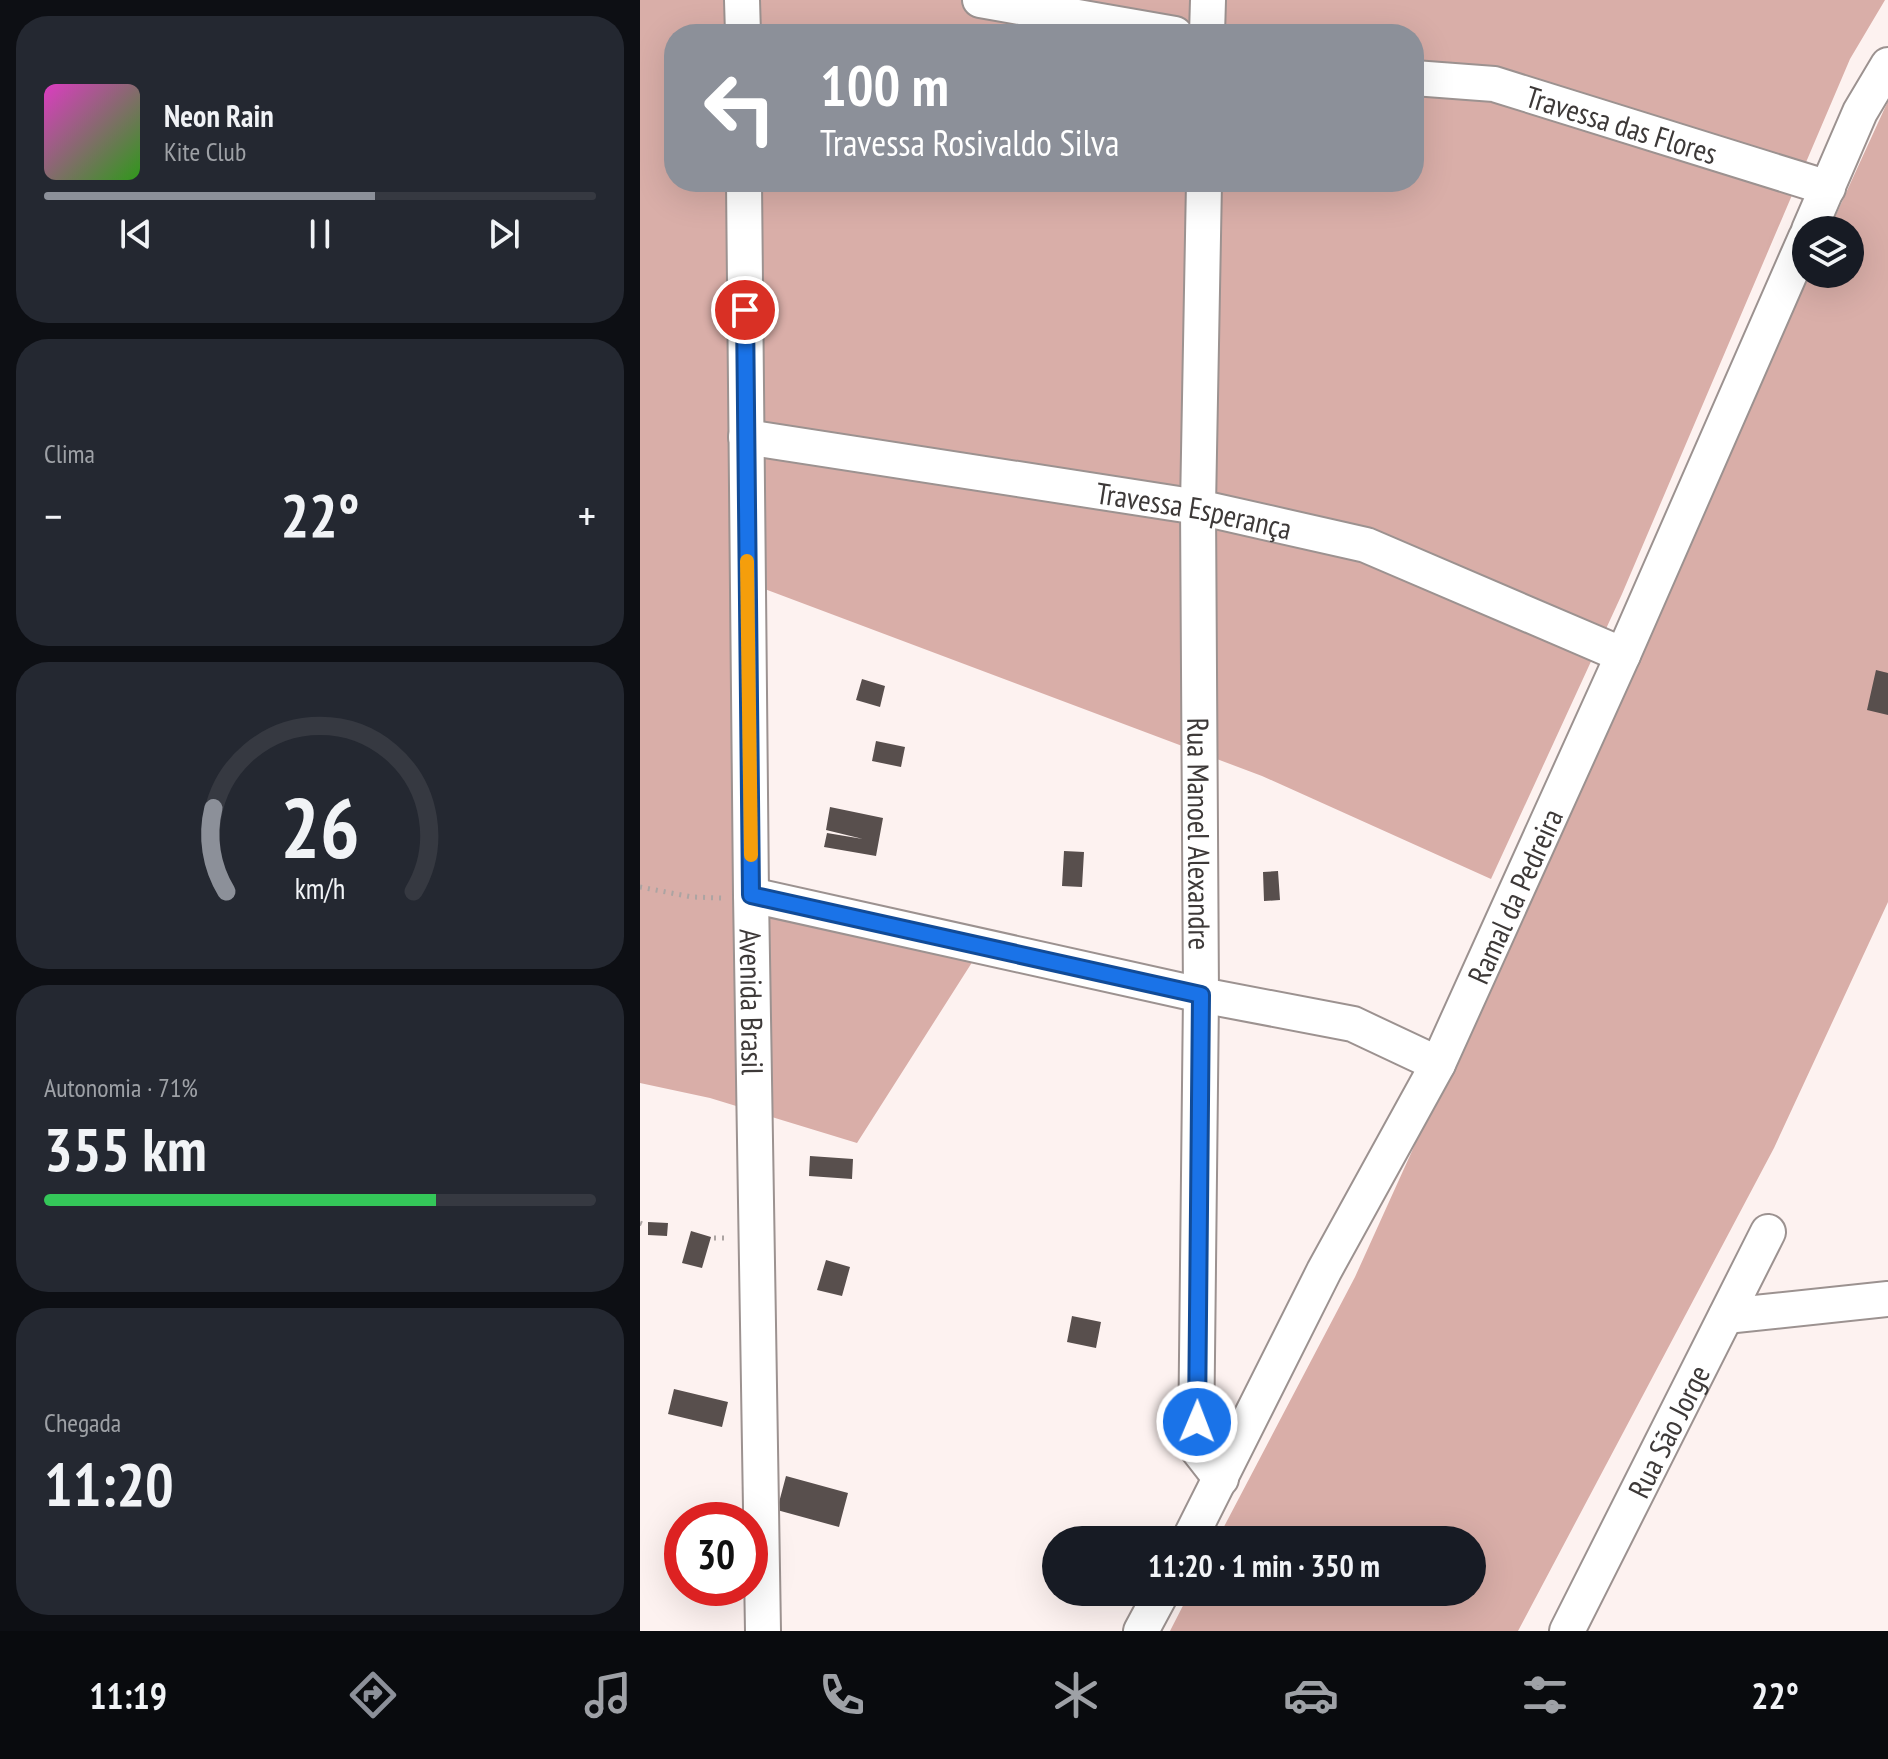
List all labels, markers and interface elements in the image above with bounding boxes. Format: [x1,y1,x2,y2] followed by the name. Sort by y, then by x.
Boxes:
[820,49,949,121] text: 100 m
[688,56,792,160] icon: left
[1521,76,1722,172] street label: Travessa das Flores
[164,96,274,135] text: Neon Rain
[820,119,1119,166] text: Travessa Rosivaldo Silva
[164,135,246,168] text: Kite Club
[114,212,158,256] icon: previous
[298,212,342,256] icon: pause
[482,212,526,256] icon: next
[1792,216,1864,288] map controls
[1792,216,1864,288] button: layers
[711,276,779,344] pin
[723,288,767,332] icon: arrive
[44,437,95,470] text: Clima
[1094,472,1296,547] street label: Travessa Esperança
[280,476,360,554] text: 22°
[44,487,62,544] text: −
[578,487,596,544] text: +
[1180,718,1220,950] street label: Rua Manoel Alexandre
[280,772,360,880] text: 26
[1458,802,1571,989] street label: Ramal da Pedreira
[295,870,345,907] text: km/h
[732,928,773,1075] street label: Avenida Brasil
[44,1071,198,1104] text: Autonomia · 71%
[44,1110,207,1188] text: 355 km
[1618,1358,1718,1504] street label: Rua São Jorge
[1155,1380,1239,1464] position arrow
[44,1406,121,1439] text: Chegada
[44,1445,174,1523] text: 11:20
[664,1502,768,1606] speed limit sign: 30
[1148,1546,1380,1585] text: 11:20 · 1 min · 350 m
[345,1667,401,1723] icon: directions
[580,1667,636,1723] icon: music
[814,1667,870,1723] icon: phone
[1048,1667,1104,1723] icon: climate
[1283,1667,1339,1723] icon: car
[1517,1667,1573,1723] icon: filters
[89,1672,167,1719] text: 11:19
[1751,1672,1799,1719] text: 22°

